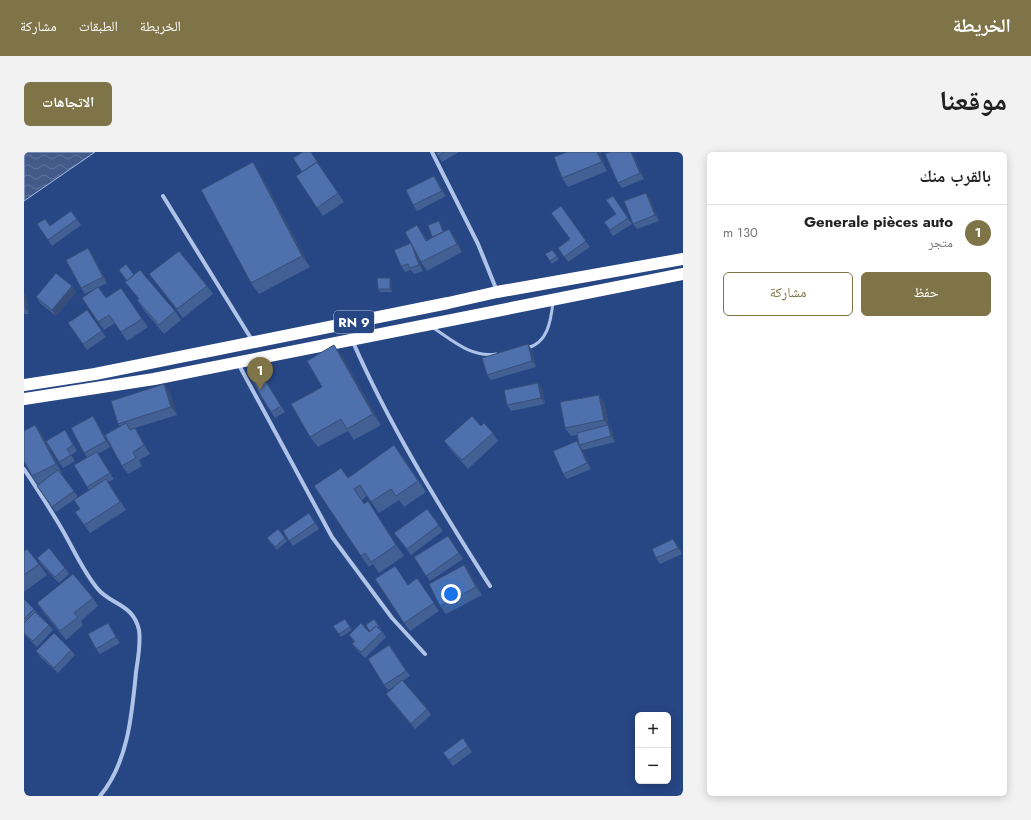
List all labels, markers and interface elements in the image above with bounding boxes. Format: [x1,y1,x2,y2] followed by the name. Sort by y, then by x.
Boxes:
[953,12,1011,39] text: الخريطة
[20,16,57,36] text: مشاركة
[79,16,118,36] text: الطبقات
[140,16,181,36] text: الخريطة
[939,80,1007,121] text: موقعنا
[24,82,112,126] button: الاتجاهات
[920,164,991,188] text: بالقرب منك
[804,211,953,233] text: Generale pièces auto
[723,223,758,242] text: 130 m
[975,223,981,242] text: 1
[928,233,953,252] text: متجر
[723,272,853,316] button: مشاركة
[861,272,991,316] button: حفظ
[334,311,374,333] road number: RN 9
[247,357,273,390] pin: 1
[441,584,461,604] your location
[635,712,671,784] map controls
[635,712,671,748] button: +
[635,748,671,784] button: −

